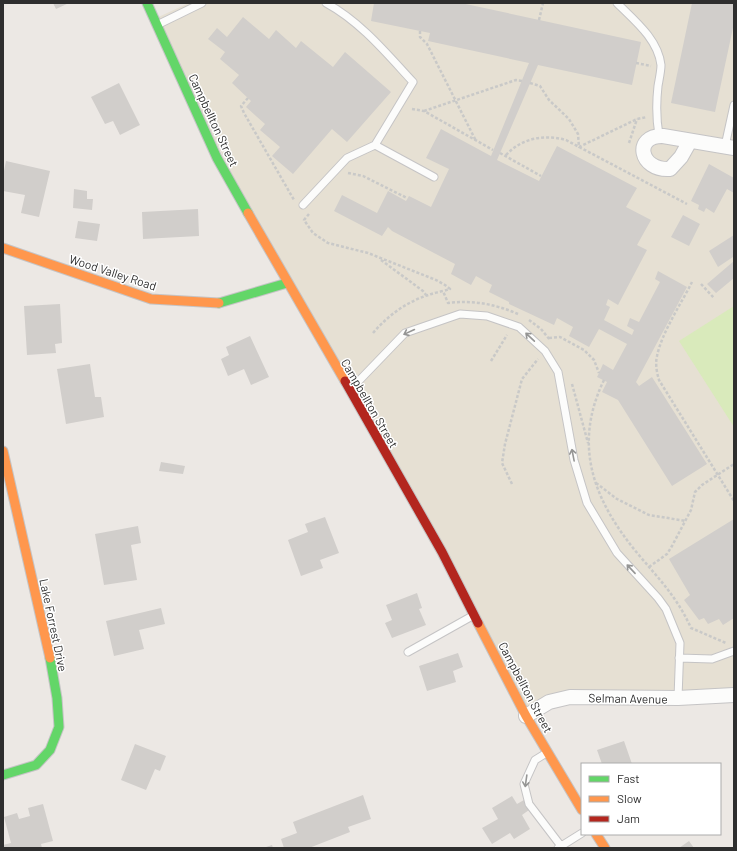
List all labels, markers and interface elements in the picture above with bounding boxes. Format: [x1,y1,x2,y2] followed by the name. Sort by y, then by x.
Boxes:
[186,71,242,169] street label: Campbellton Street
[68,251,158,293] street label: Wood Valley Road
[403,329,415,336] one-way arrow
[525,333,535,342] one-way arrow
[339,356,401,450] street label: Campbellton Street
[569,449,577,462] one-way arrow
[626,564,636,574] one-way arrow
[37,577,71,673] street label: Lake Forrest Drive
[496,639,556,735] street label: Campbellton Street
[588,690,668,706] street label: Selman Avenue
[581,763,721,835] legend
[617,771,640,785] text: Fast
[522,774,530,787] one-way arrow
[617,791,642,805] text: Slow
[617,811,640,825] text: Jam

